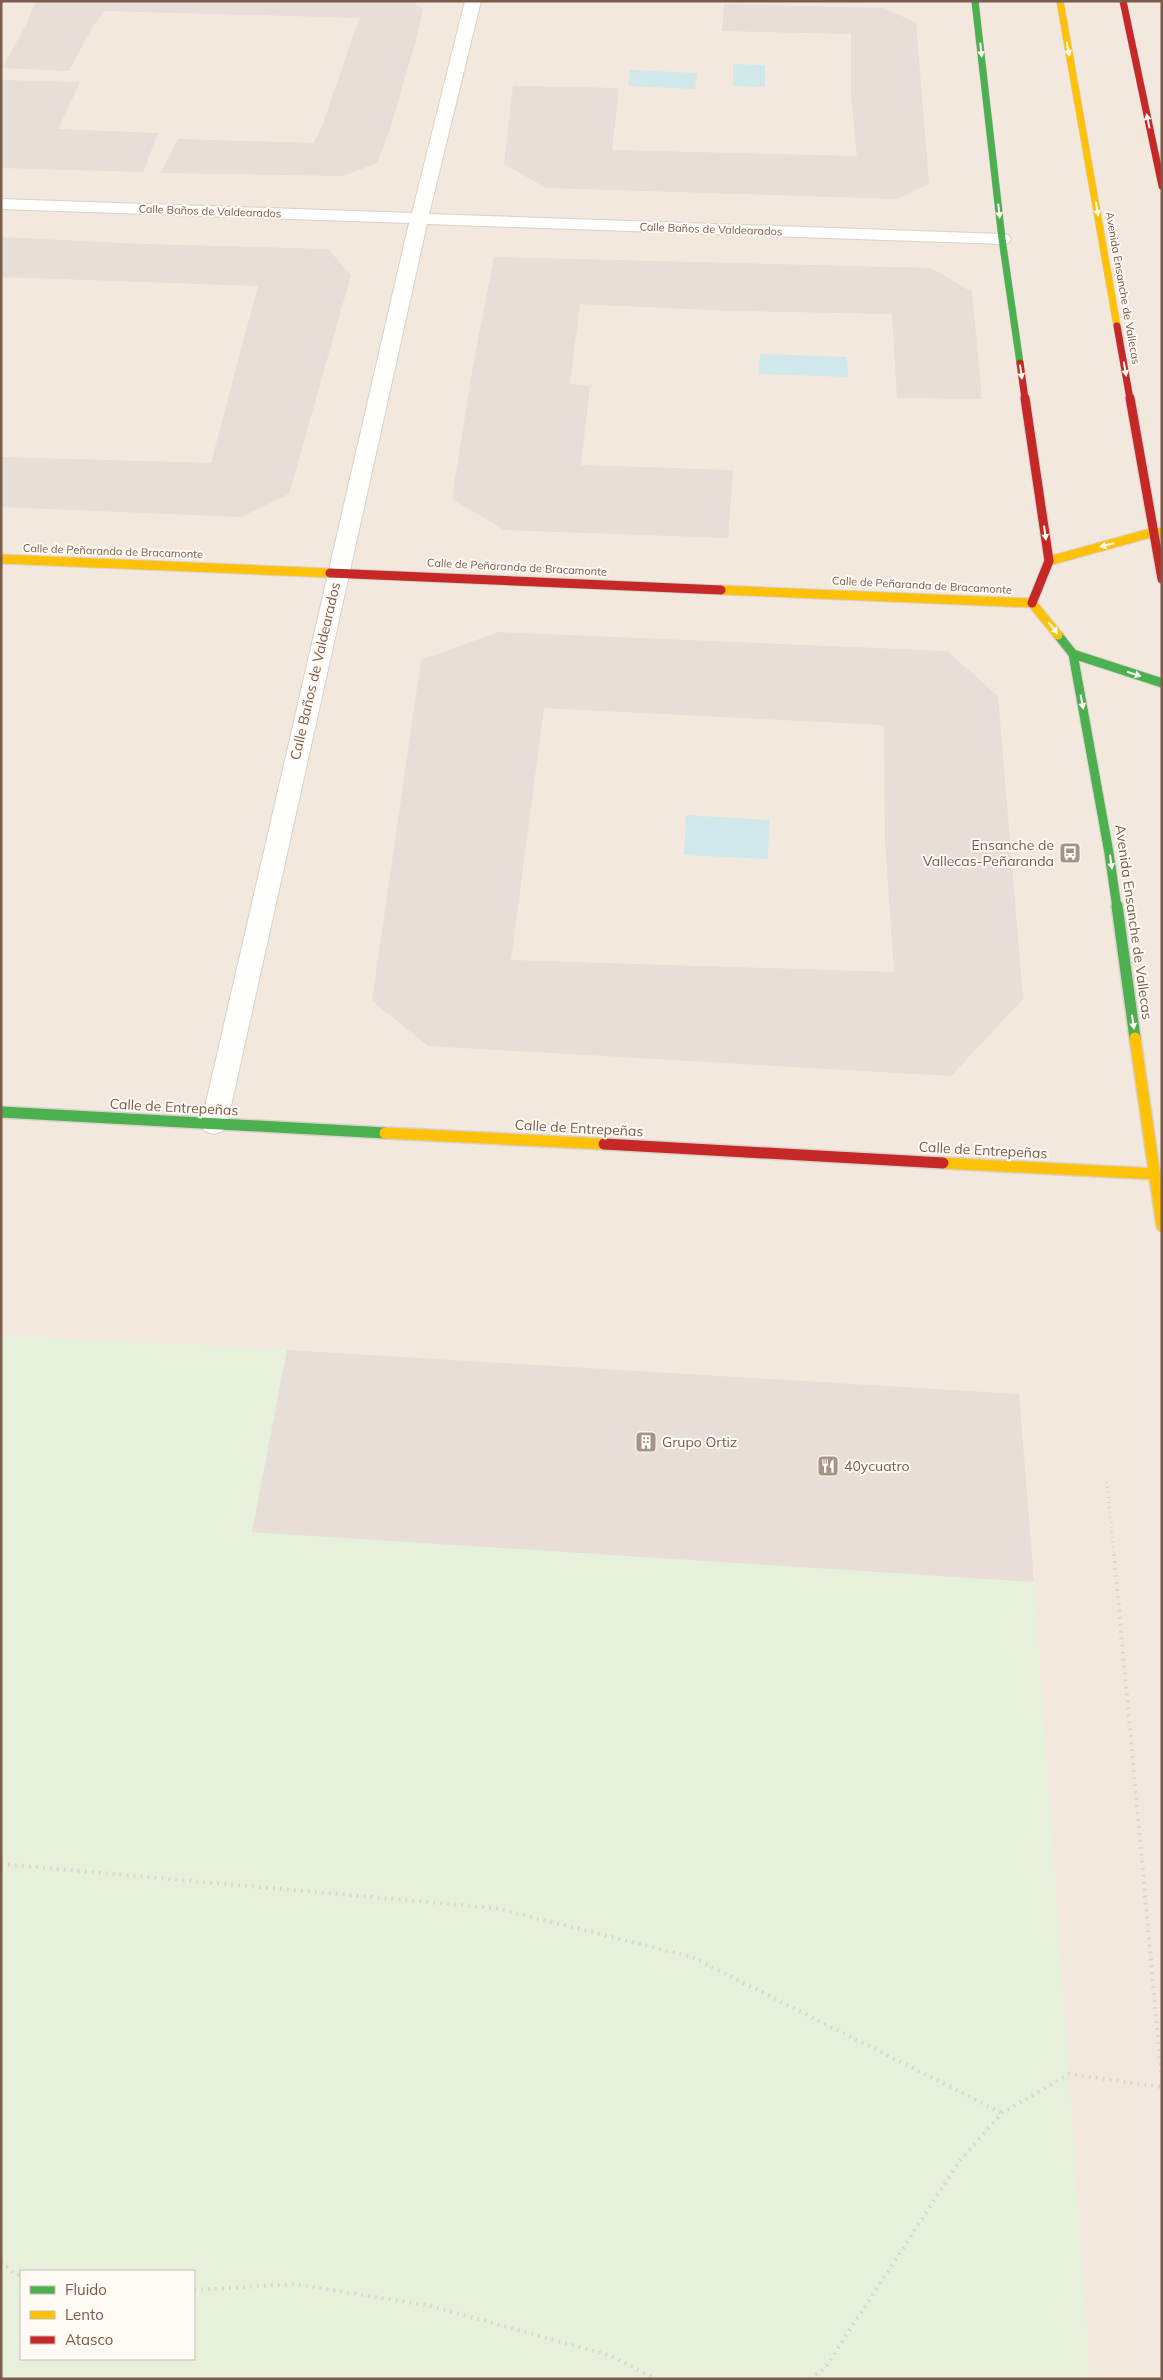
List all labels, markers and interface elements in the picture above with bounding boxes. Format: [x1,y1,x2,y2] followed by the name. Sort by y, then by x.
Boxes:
[977,42,985,58] one-way arrow
[1065,42,1073,58] one-way arrow
[1144,113,1152,128] one-way arrow
[138,202,282,220] street label: Calle Baños de Valdearados
[1093,202,1101,218] one-way arrow
[995,203,1003,219] one-way arrow
[1103,211,1143,365] street label: Avenida Ensanche de Vallecas
[639,220,783,238] street label: Calle Baños de Valdearados
[1121,362,1129,378] one-way arrow
[1018,364,1026,380] one-way arrow
[1041,525,1049,541] one-way arrow
[23,541,203,561] street label: Calle de Peñaranda de Bracamonte
[1100,541,1115,549] one-way arrow
[427,555,607,579] street label: Calle de Peñaranda de Bracamonte
[832,573,1012,597] street label: Calle de Peñaranda de Bracamonte
[286,580,344,762] street label: Calle Baños de Valdearados
[1047,621,1058,634] one-way arrow
[1127,670,1142,678] one-way arrow
[1079,694,1087,710] one-way arrow
[1111,823,1157,1021] street label: Avenida Ensanche de Vallecas
[923,836,1054,870] place label: Ensanche de Vallecas-Peñaranda
[1058,841,1082,865] bus stop icon: Ensanche de Vallecas-Peñaranda
[1107,854,1115,870] one-way arrow
[1130,1015,1138,1031] one-way arrow
[109,1095,239,1119] street label: Calle de Entrepeñas
[514,1116,644,1140] street label: Calle de Entrepeñas
[918,1138,1048,1162] street label: Calle de Entrepeñas
[634,1430,658,1454] building icon: Grupo Ortiz
[662,1433,737,1451] place label: Grupo Ortiz
[816,1454,840,1478] restaurant icon: 40ycuatro
[844,1457,909,1475] place label: 40ycuatro
[20,2270,195,2360] legend
[65,2280,107,2299] text: Fluido
[65,2305,104,2324] text: Lento
[65,2330,113,2349] text: Atasco

